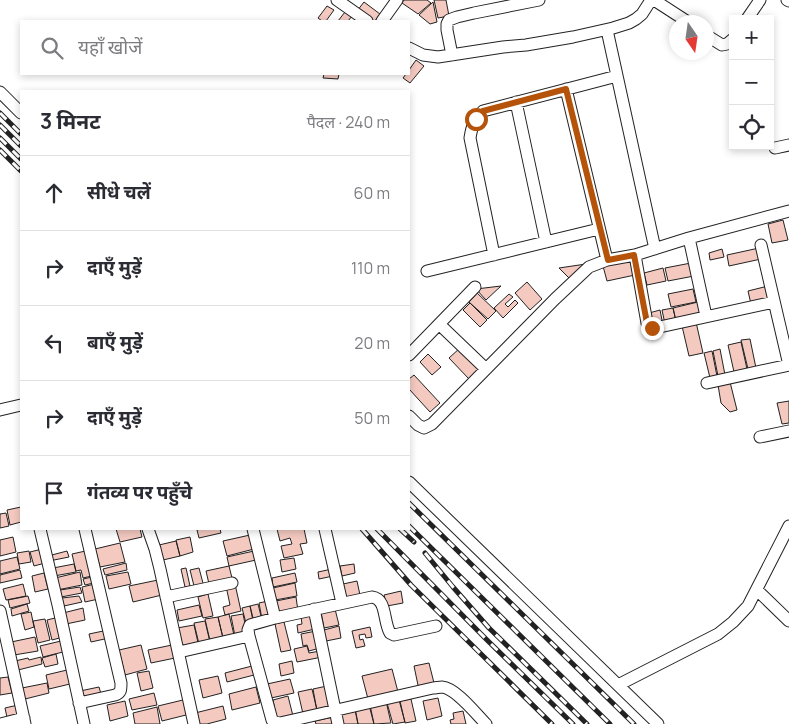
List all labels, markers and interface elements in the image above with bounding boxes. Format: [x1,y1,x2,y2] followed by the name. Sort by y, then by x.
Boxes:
[669,15,714,60] north arrow
[729,15,774,150] map controls
[729,15,774,60] button: +
[20,20,410,75] search box
[38,34,66,62] icon: search
[78,34,142,60] text: यहाँ खोजें
[729,60,774,105] button: −
[729,105,774,150] button: locate
[40,107,101,135] text: 3 मिनट
[465,108,488,131] route start
[307,111,390,133] text: पैदल · 240 m
[40,179,68,207] icon: ahead
[87,179,151,205] text: सीधे चलें
[354,182,390,204] text: 60 m
[40,254,68,282] icon: right
[87,254,142,280] text: दाएँ मुड़ें
[351,257,390,279] text: 110 m
[641,317,664,340] route end
[40,329,68,357] icon: left
[87,329,143,355] text: बाएँ मुड़ें
[354,332,390,354] text: 20 m
[40,404,68,432] icon: right
[87,404,142,430] text: दाएँ मुड़ें
[354,407,390,429] text: 50 m
[40,479,68,507] icon: arrive
[87,479,192,505] text: गंतव्य पर पहुँचे

